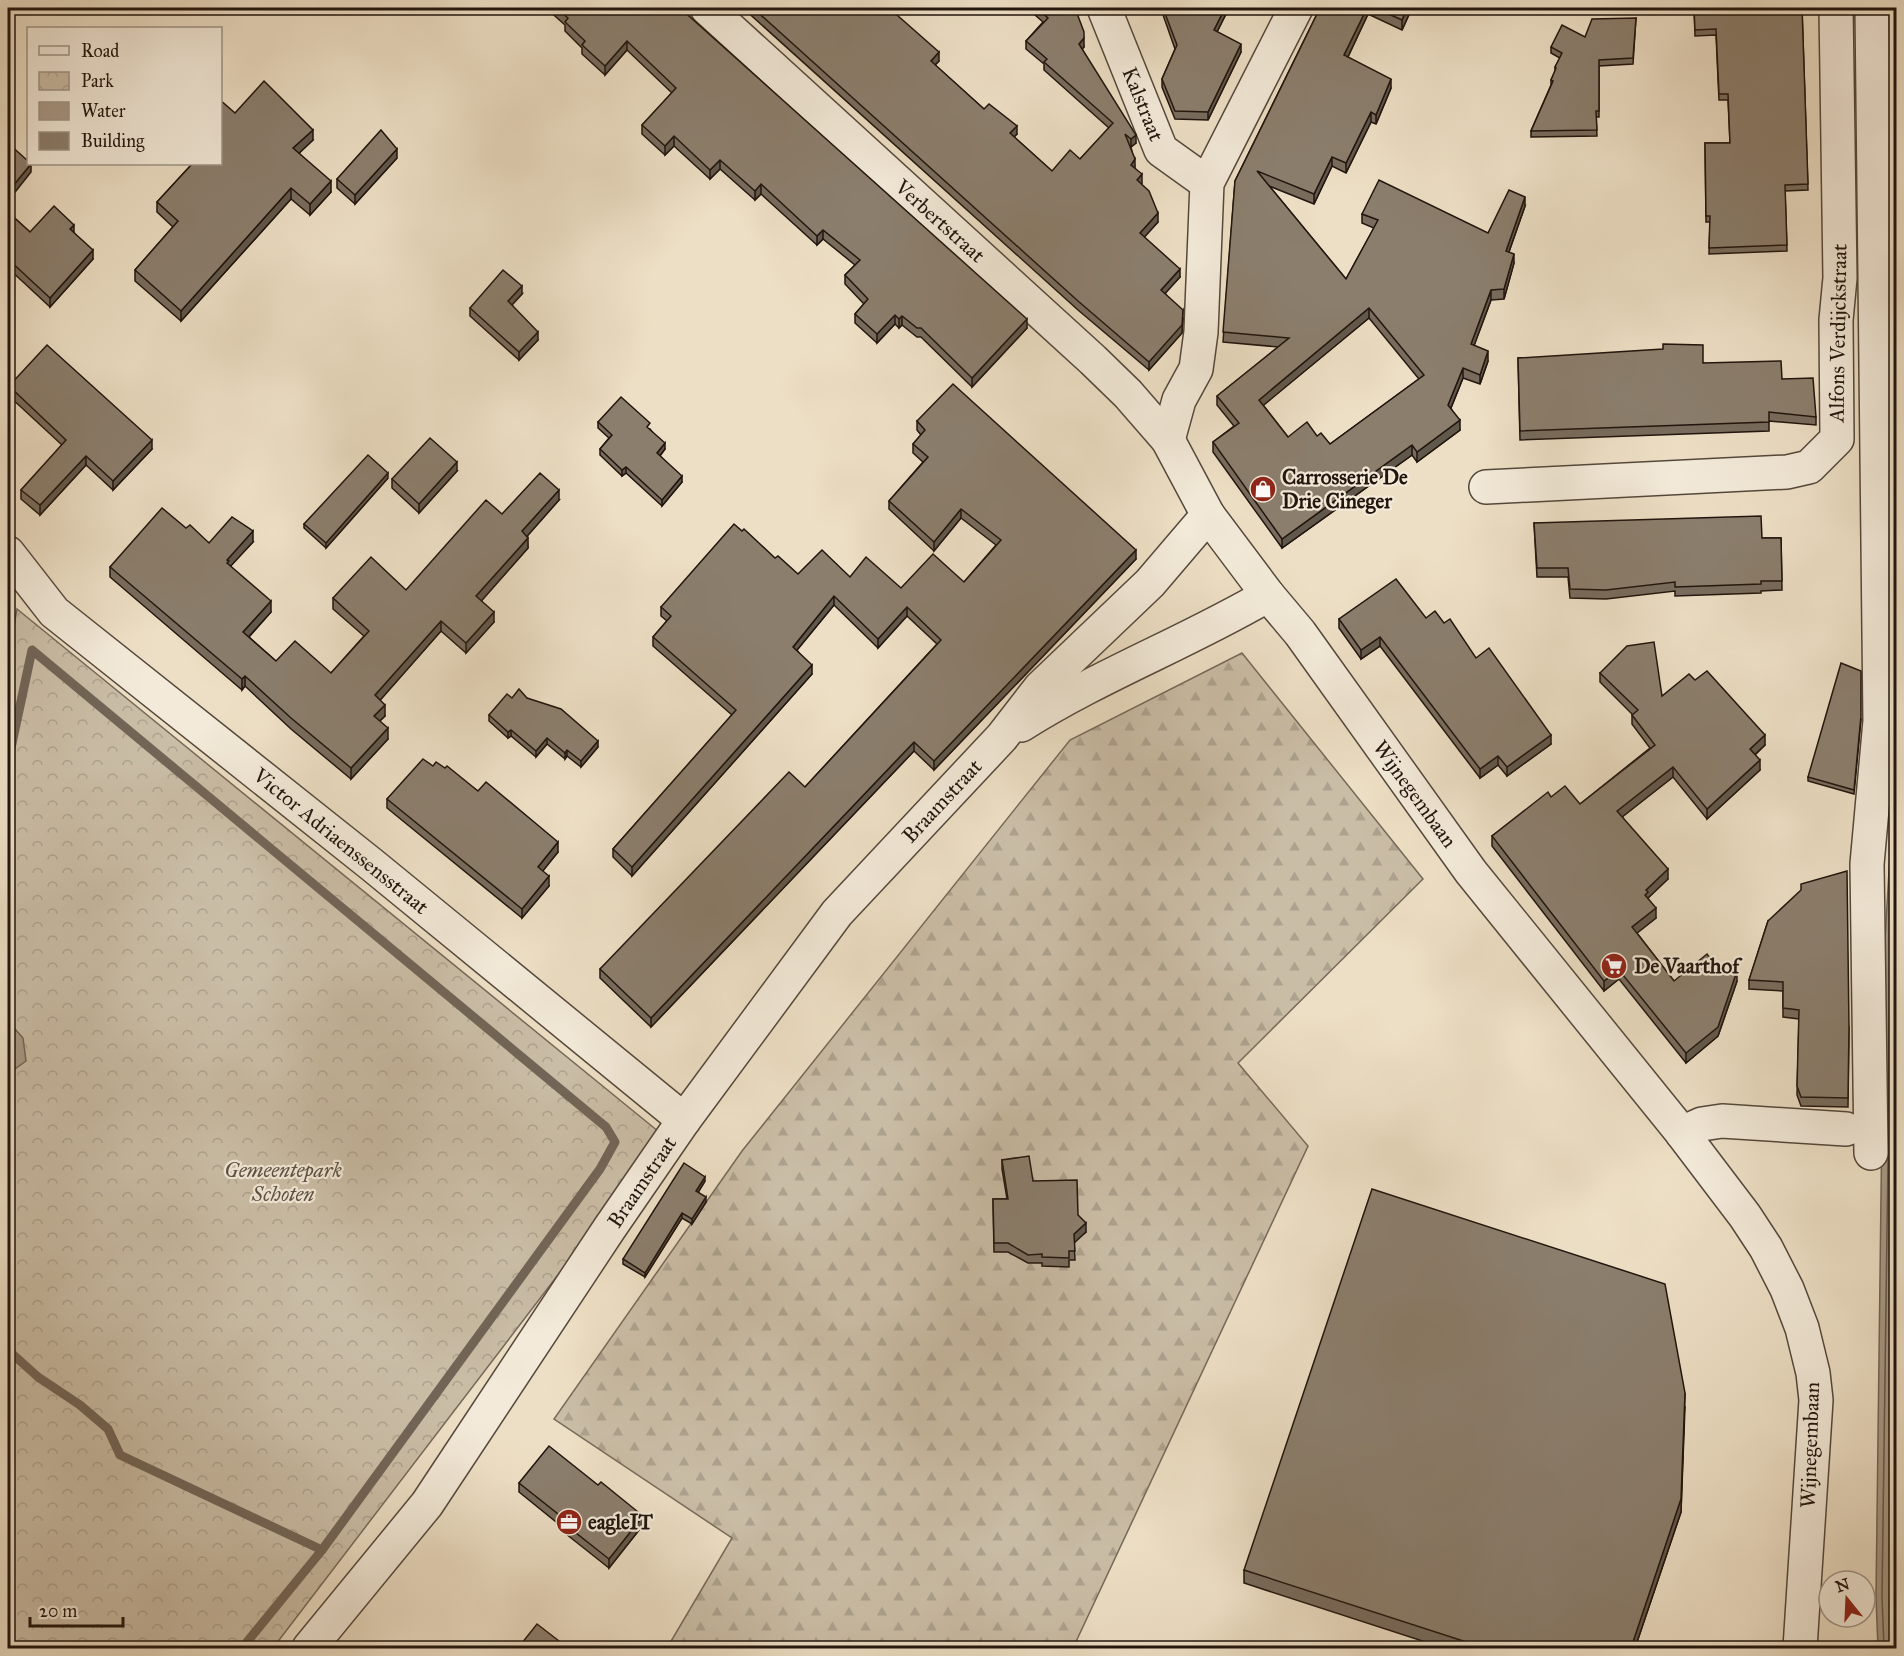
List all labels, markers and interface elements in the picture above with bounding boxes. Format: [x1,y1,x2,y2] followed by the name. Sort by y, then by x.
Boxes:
[27,27,222,165] legend
[81,40,119,62] text: Road
[1116,63,1170,145] street label: Kalstraat
[81,70,114,92] text: Park
[81,100,126,122] text: Water
[81,130,145,153] text: Building
[889,173,991,269] street label: Verbertstraat
[1823,243,1853,424] street label: Alfons Verdijckstraat
[1282,464,1408,514] place label: Carrosserie De Drie Cineger
[1248,474,1278,504] shop icon: Carrosserie De Drie Cineger
[1367,735,1463,853] street label: Wijnegembaan
[897,753,988,848] street label: Braamstraat
[247,762,434,920] street label: Victor Adriaenssensstraat
[1599,951,1629,981] supermarket icon: De Vaarthof
[1634,953,1743,979] place label: De Vaarthof
[602,1131,683,1233] street label: Braamstraat
[224,1157,342,1207] park label: Gemeentepark Schoten
[1795,1381,1825,1509] street label: Wijnegembaan
[554,1507,584,1537] office icon: eagleIT
[588,1509,654,1535] place label: eagleIT
[1817,1569,1877,1629] north arrow
[1833,1574,1852,1596] text: N
[30,1590,123,1628] scale bar
[39,1600,77,1622] text: 20 m

